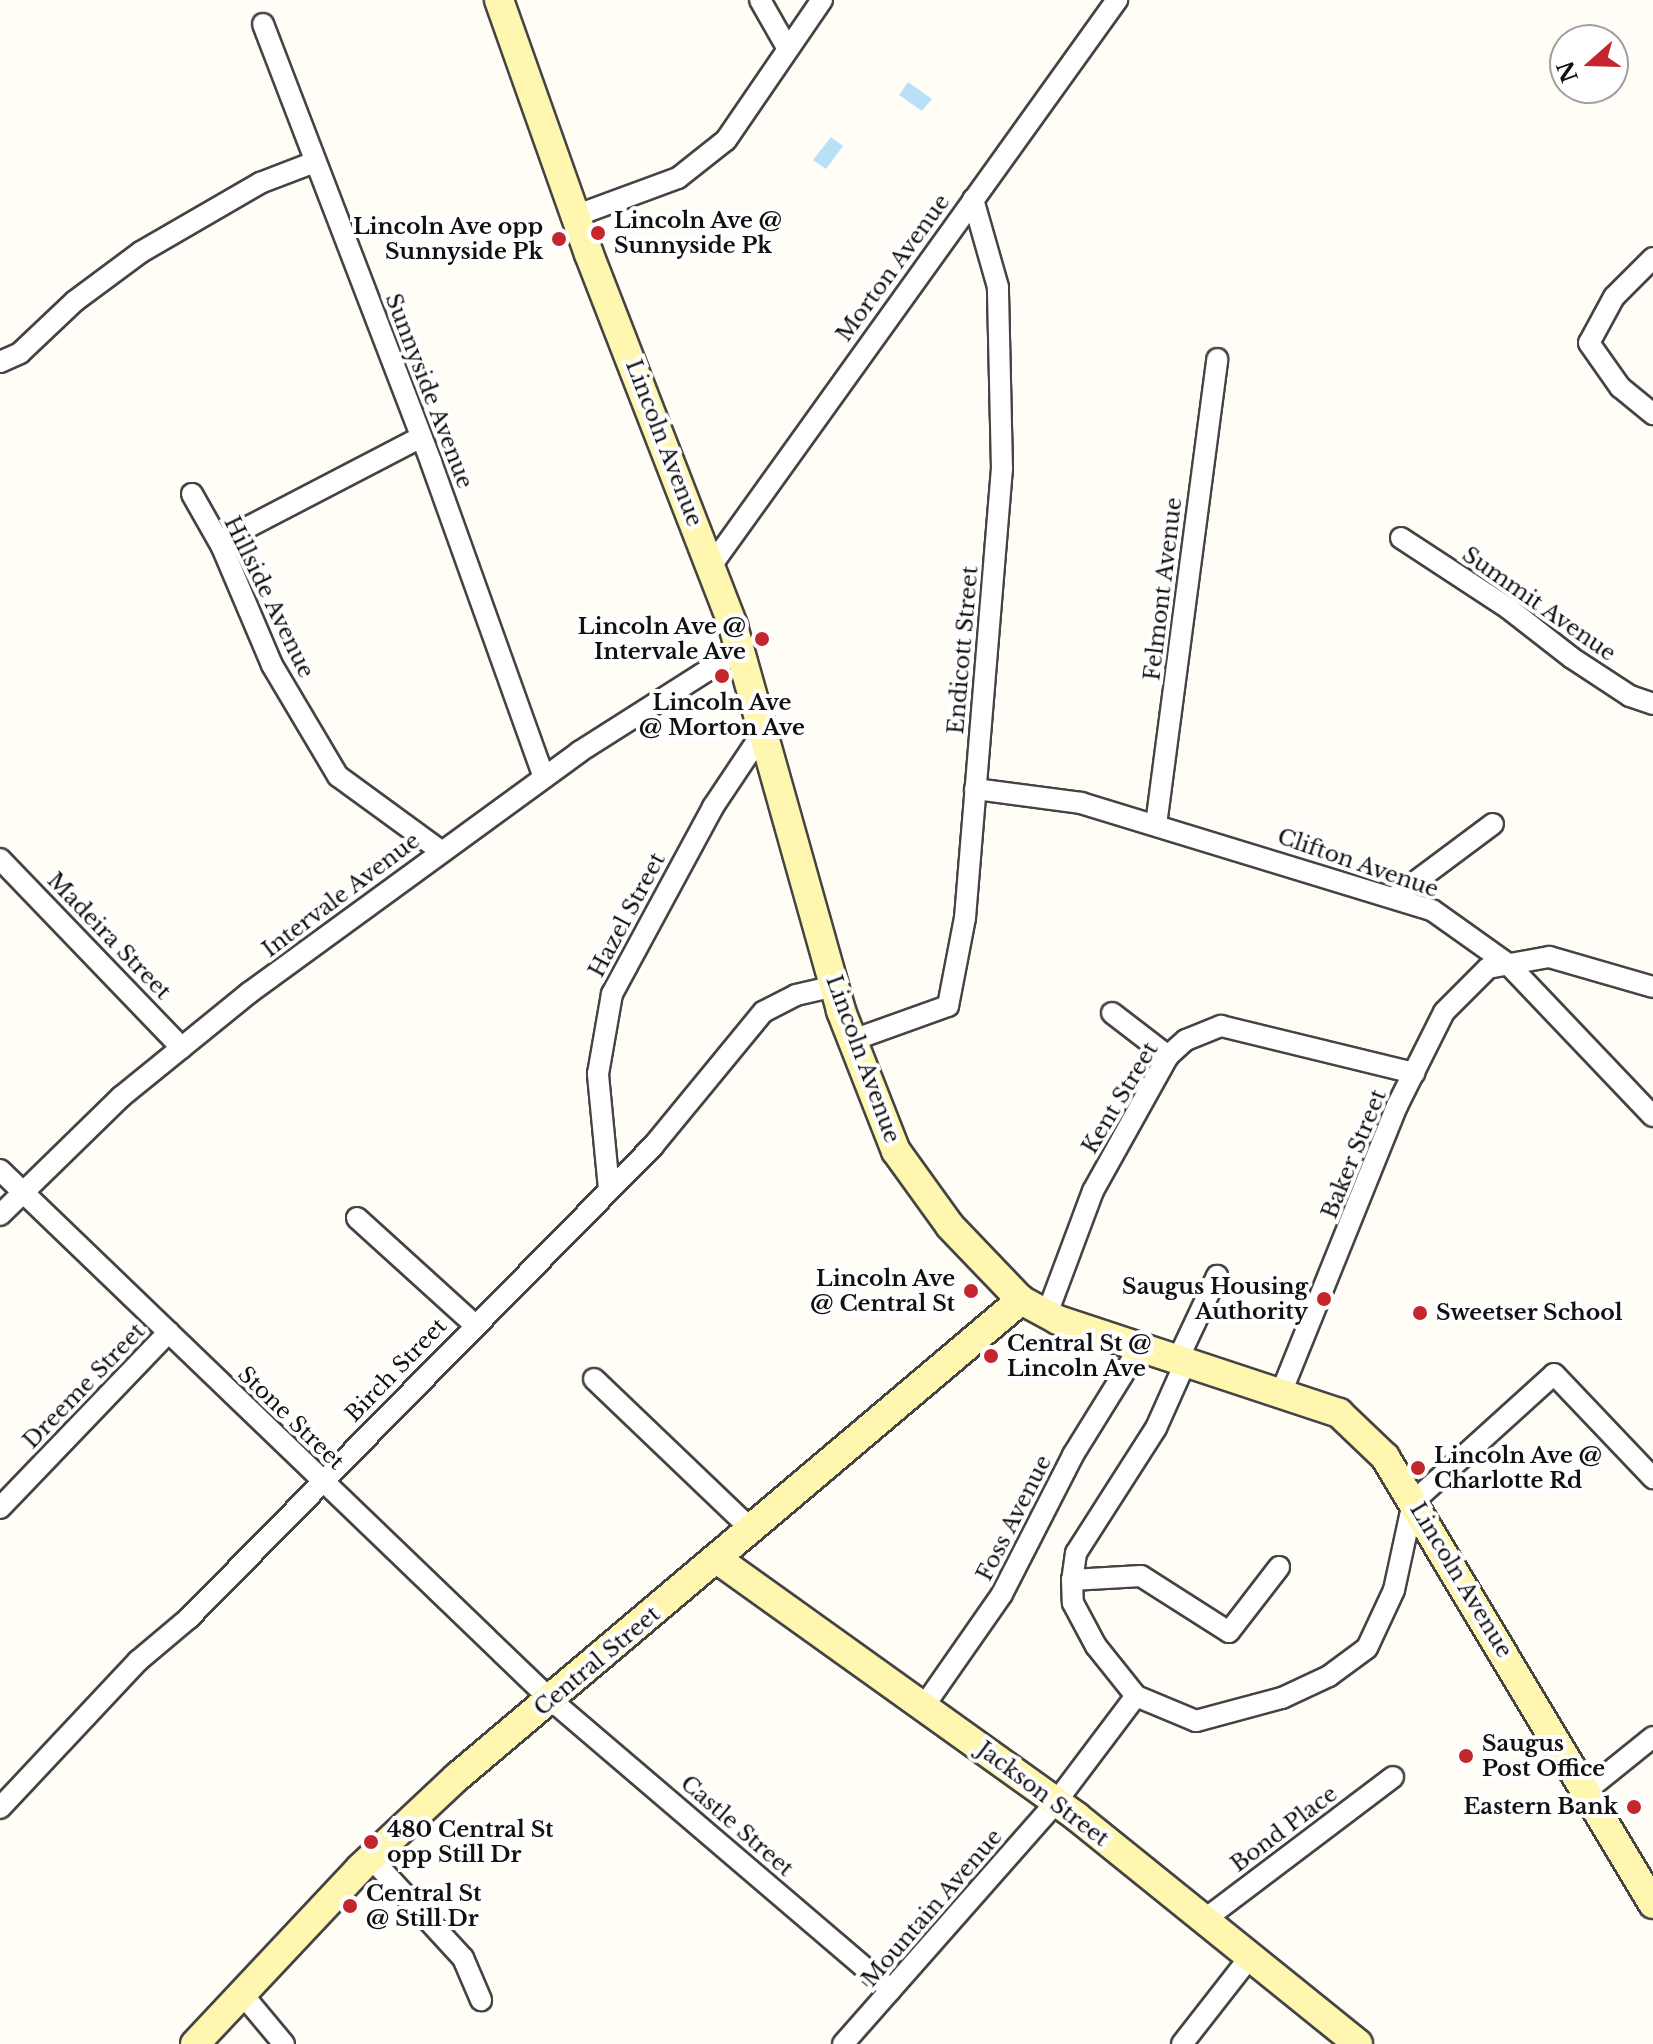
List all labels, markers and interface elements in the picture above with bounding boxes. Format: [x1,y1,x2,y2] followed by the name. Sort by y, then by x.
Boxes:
[1549,24,1629,104] north arrow
[1552,57,1584,86] text: N
[831,189,955,347] street label: Morton Avenue
[614,207,783,258] place label: Lincoln Ave @ Sunnyside Pk
[352,213,543,264] place label: Lincoln Ave opp Sunnyside Pk
[589,224,607,242] marker: Lincoln Ave @ Sunnyside Pk
[550,230,568,248] marker: Lincoln Ave opp Sunnyside Pk
[379,289,479,493] street label: Sunnyside Avenue
[620,356,708,530] street label: Lincoln Avenue
[1139,496,1187,682] street label: Felmont Avenue
[218,512,320,682] street label: Hillside Avenue
[1457,541,1621,667] street label: Summit Avenue
[942,565,984,735] street label: Endicott Street
[577,613,746,664] place label: Lincoln Ave @ Intervale Ave
[753,630,771,648] marker: Lincoln Ave @ Intervale Ave
[713,667,731,685] marker: Lincoln Ave @ Morton Ave
[639,689,805,740] place label: Lincoln Ave @ Morton Ave
[1274,823,1442,903] street label: Clifton Avenue
[257,827,425,963] street label: Intervale Avenue
[583,848,671,982] street label: Hazel Street
[42,867,176,1005] street label: Madeira Street
[820,971,906,1147] street label: Lincoln Avenue
[1076,1038,1164,1158] street label: Kent Street
[1316,1085,1392,1223] street label: Baker Street
[810,1265,955,1316] place label: Lincoln Ave @ Central St
[1122,1273,1308,1324] place label: Saugus Housing Authority
[962,1282,980,1300] marker: Lincoln Ave @ Central St
[1315,1290,1333,1308] marker: Saugus Housing Authority
[1436,1300,1623,1326] place label: Sweetser School
[1411,1304,1429,1322] marker: Sweetser School
[340,1313,452,1427] street label: Birch Street
[18,1318,150,1454] street label: Dreeme Street
[1007,1330,1152,1382] place label: Central St @ Lincoln Ave
[982,1347,1000,1365] marker: Central St @ Lincoln Ave
[233,1361,349,1475] street label: Stone Street
[1434,1442,1603,1494] place label: Lincoln Ave @ Charlotte Rd
[971,1450,1057,1586] street label: Foss Avenue
[1409,1459,1427,1477] marker: Lincoln Ave @ Charlotte Rd
[1404,1497,1518,1663] street label: Lincoln Avenue
[529,1601,665,1721] street label: Central Street
[1482,1730,1605,1782] place label: Saugus Post Office
[972,1736,1114,1852] street label: Jackson Street
[1457,1747,1475,1765] marker: Saugus Post Office
[675,1770,799,1882] street label: Castle Street
[1226,1780,1342,1878] street label: Bond Place
[1463,1794,1618,1820] place label: Eastern Bank
[1625,1798,1643,1816] marker: Eastern Bank
[387,1816,554,1868] place label: 480 Central St opp Still Dr
[856,1824,1008,1992] street label: Mountain Avenue
[362,1833,380,1851] marker: 480 Central St opp Still Dr
[366,1880,481,1932] place label: Central St @ Still Dr
[341,1897,359,1915] marker: Central St @ Still Dr

